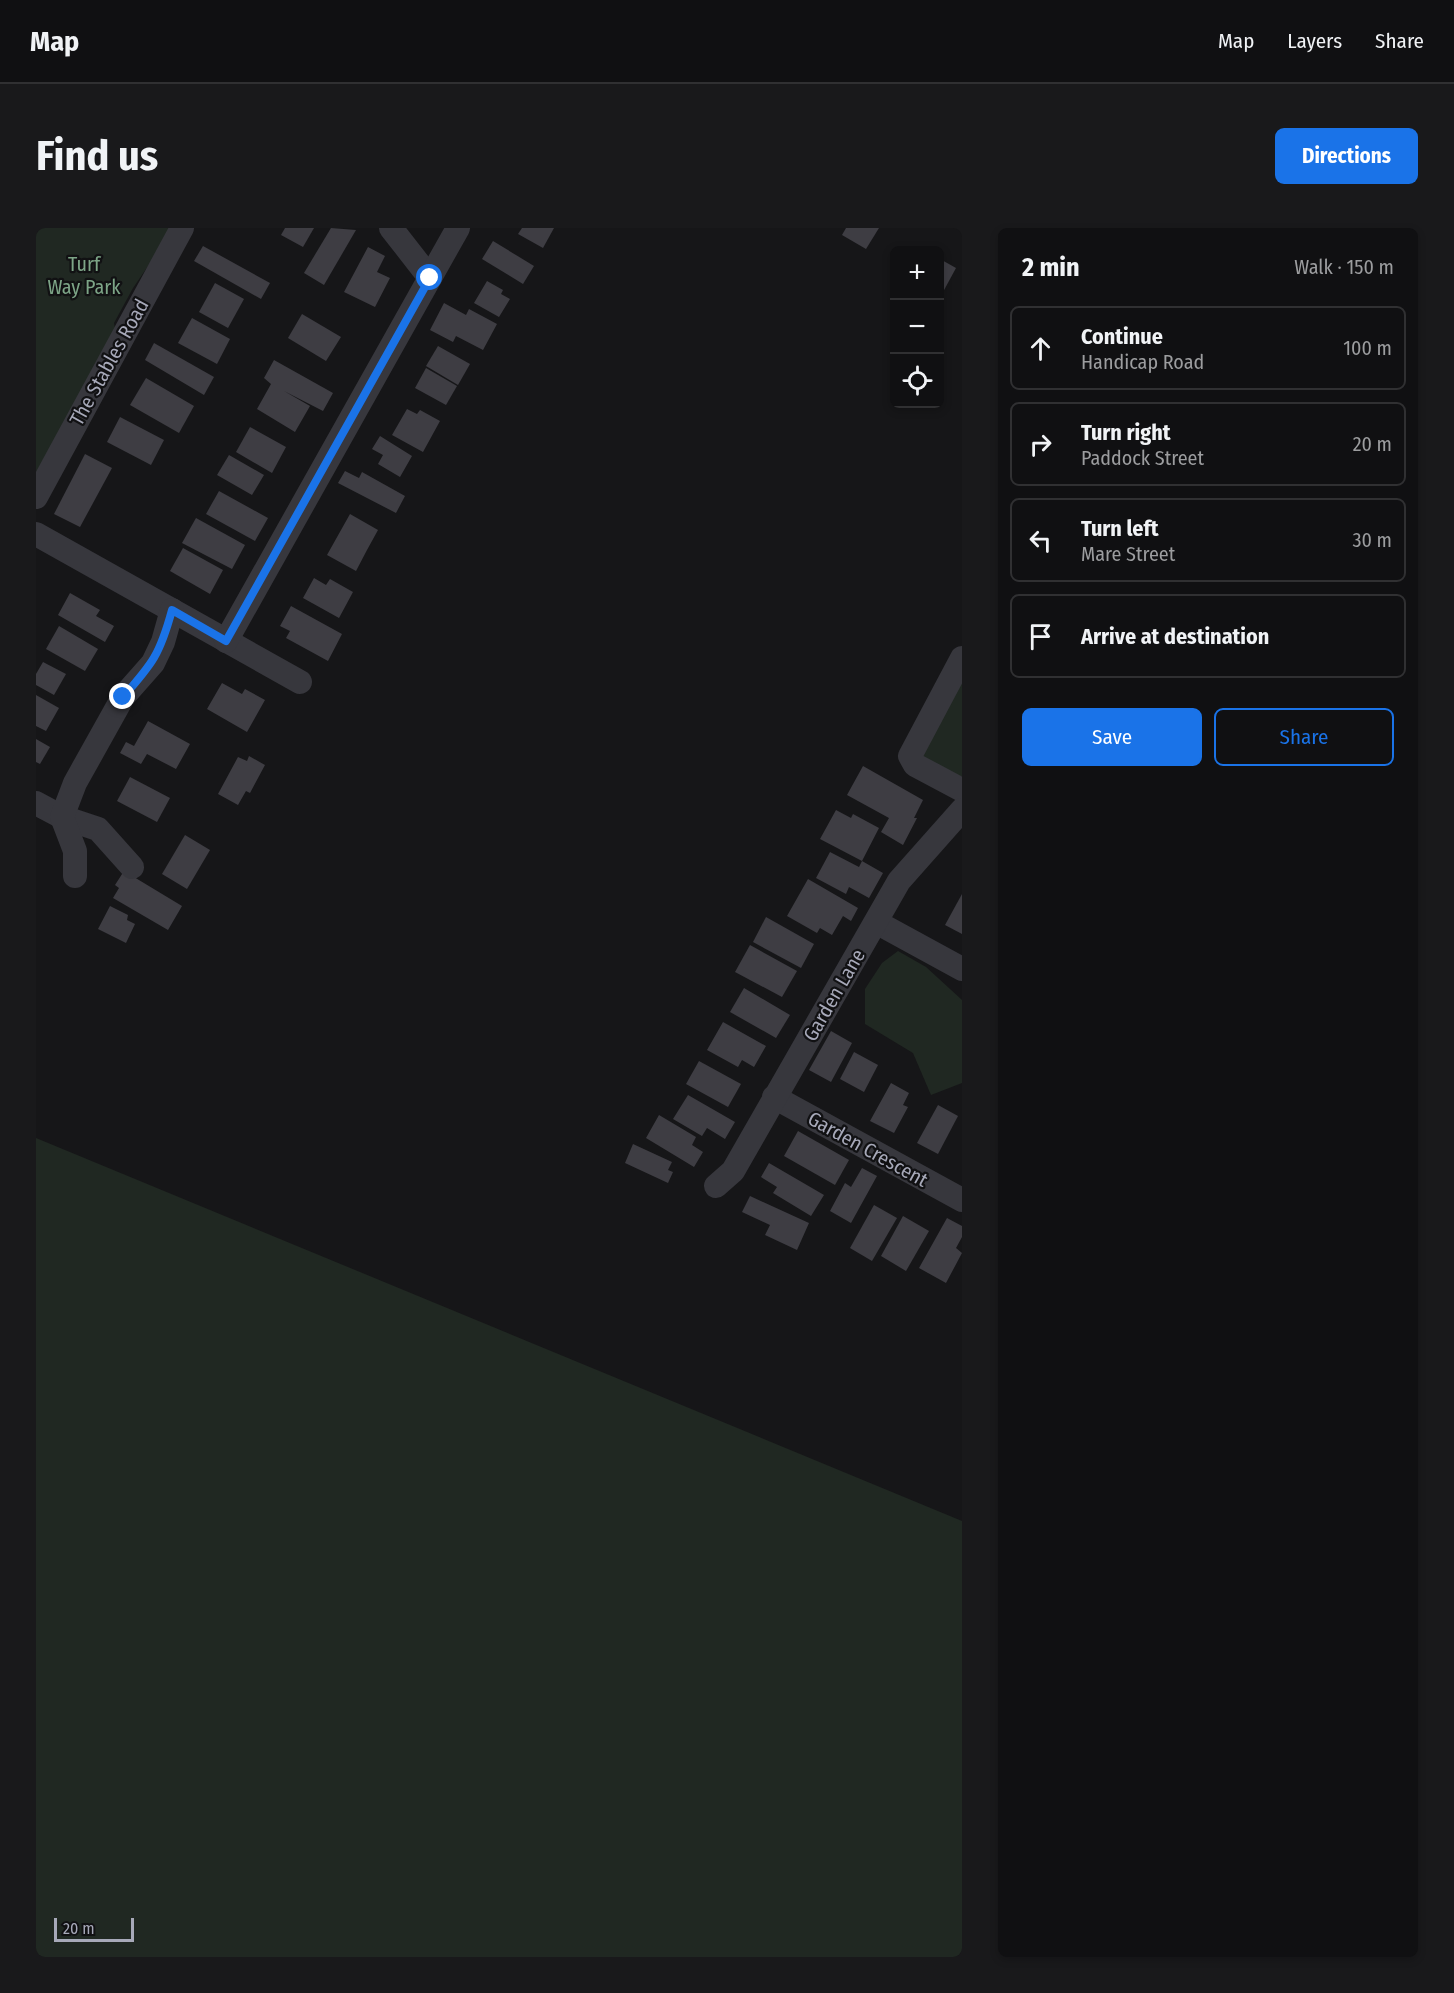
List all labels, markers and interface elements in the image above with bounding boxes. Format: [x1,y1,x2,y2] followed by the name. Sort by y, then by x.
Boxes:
[30,25,79,58] text: Map
[1218,28,1254,54] text: Map
[1287,28,1342,54] text: Layers
[1375,28,1424,54] text: Share
[1275,128,1418,184] button: Directions
[36,131,158,181] text: Find us
[890,246,944,408] map controls
[890,246,944,300] button: +
[47,252,121,299] park label: Turf Way Park
[1022,252,1080,283] text: 2 min
[1294,255,1394,279] text: Walk · 150 m
[416,264,442,290] route start
[64,295,154,429] street label: The Stables Road
[890,300,944,354] button: −
[1081,323,1163,350] text: Continue
[1024,332,1057,365] icon: ahead
[1343,336,1392,360] text: 100 m
[1081,350,1204,374] text: Handicap Road
[890,354,944,408] button: locate
[1081,419,1170,446] text: Turn right
[1024,428,1057,461] icon: right
[1353,432,1392,456] text: 20 m
[1081,446,1204,470] text: Paddock Street
[1081,515,1159,542] text: Turn left
[1024,524,1057,557] icon: left
[1352,528,1392,552] text: 30 m
[1081,542,1175,566] text: Mare Street
[1024,620,1057,653] icon: arrive
[1081,623,1269,650] text: Arrive at destination
[109,683,135,709] route end
[1022,708,1202,766] button: Save
[1214,708,1394,766] button: Share
[798,945,870,1045] street label: Garden Lane
[804,1106,933,1192] street label: Garden Crescent
[54,1915,134,1942] scale bar
[63,1919,94,1938] text: 20 m

